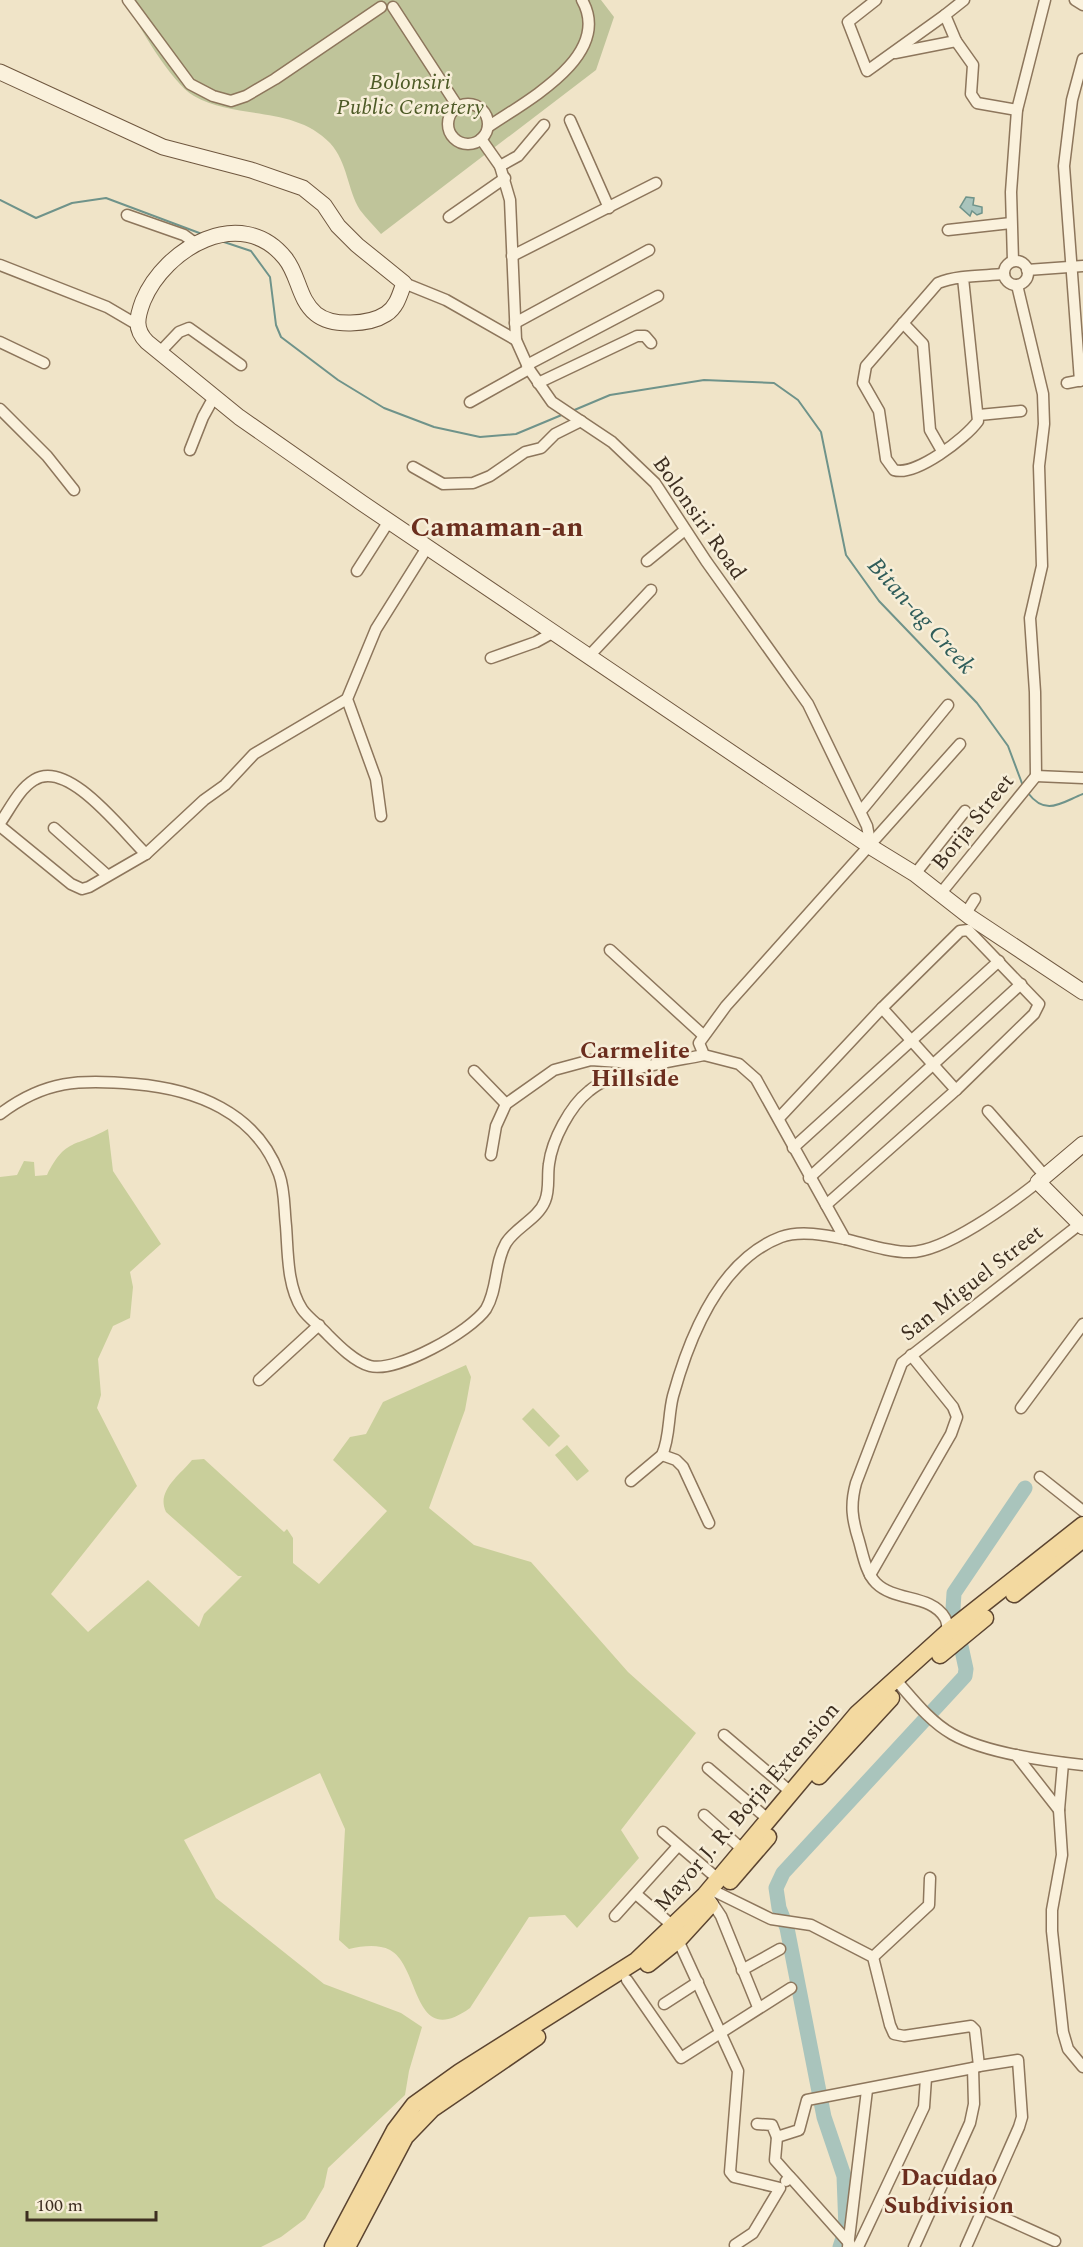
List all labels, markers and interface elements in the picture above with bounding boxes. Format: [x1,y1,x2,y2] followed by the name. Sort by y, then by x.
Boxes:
[336,66,484,124] park label: Bolonsiri Public Cemetery
[644,449,754,587] street label: Bolonsiri Road
[411,506,583,549] district label: Camaman-an
[858,549,984,683] water label: Bitan-ag Creek
[924,766,1023,878] street label: Borja Street
[580,1033,690,1097] district label: Carmelite Hillside
[893,1216,1051,1350] street label: San Miguel Street
[646,1695,848,1919] street label: Mayor J. R. Borja Extension
[884,2160,1014,2224] district label: Dacudao Subdivision
[27,2184,156,2222] scale bar
[36,2192,83,2219] text: 100 m

